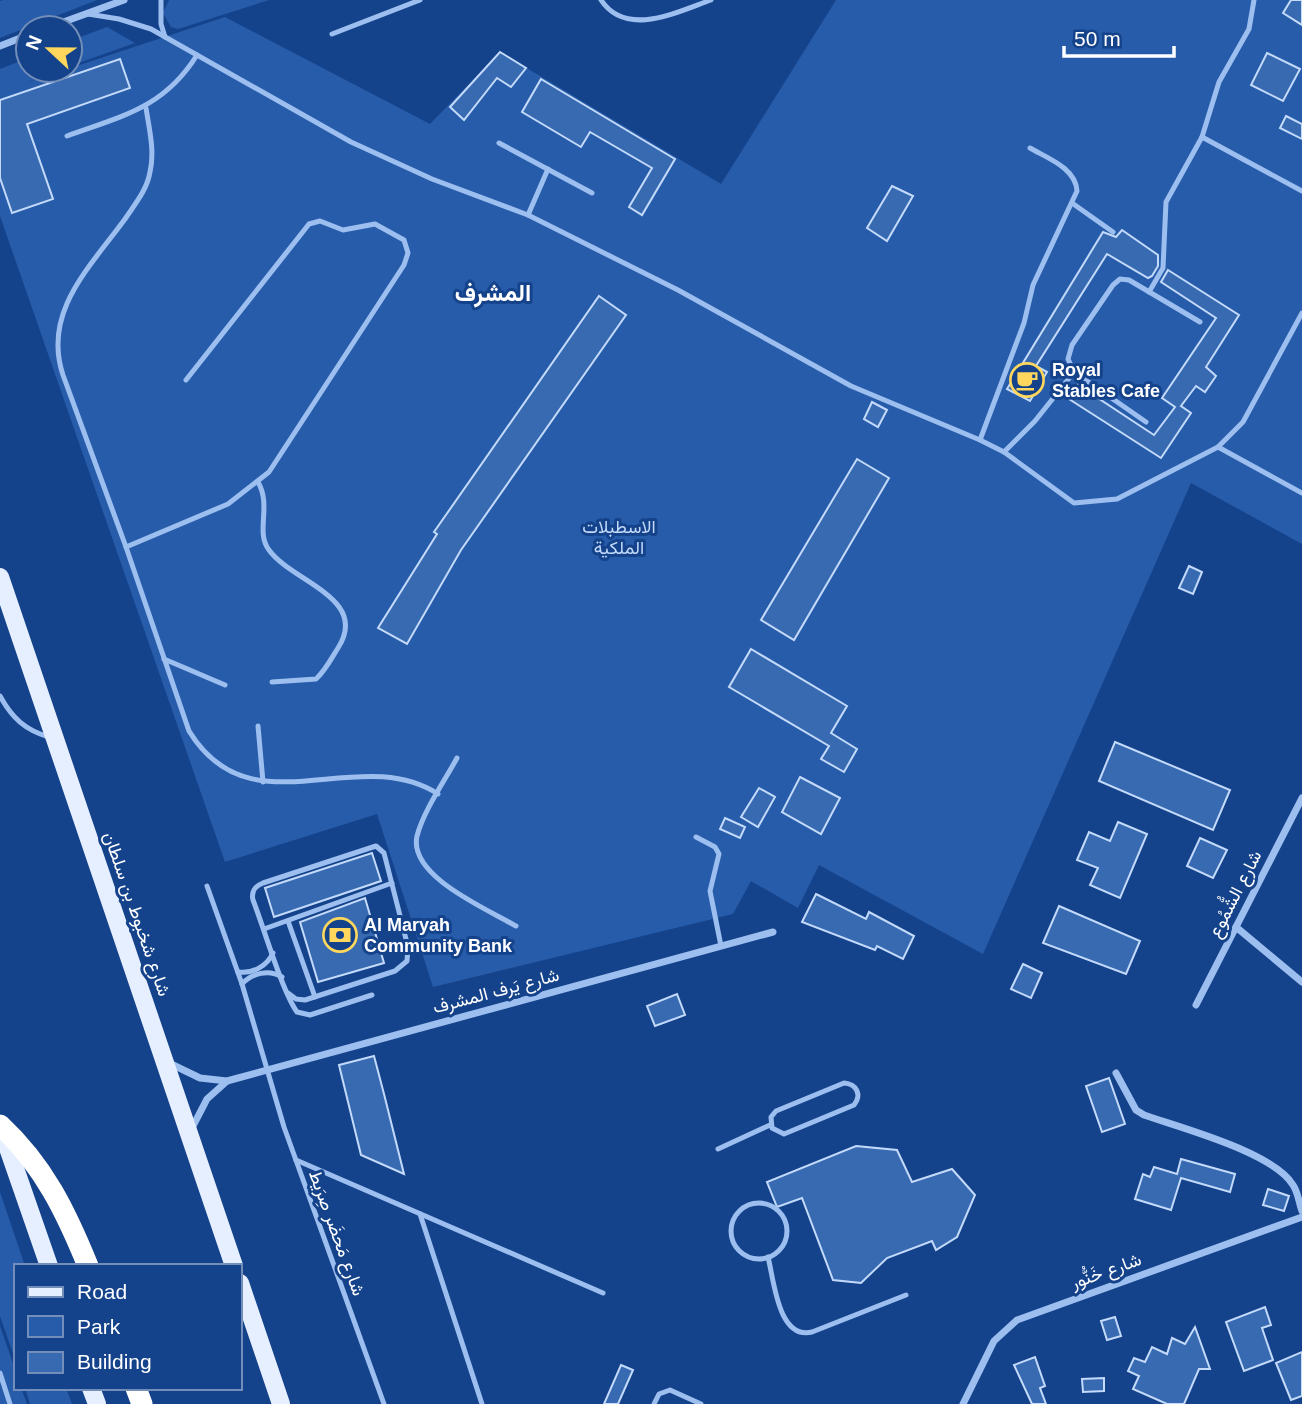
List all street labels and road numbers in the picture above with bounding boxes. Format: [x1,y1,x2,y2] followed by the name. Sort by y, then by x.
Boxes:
[98,829,175,999] street label: شارع شخبوط بن سلطان
[1200,845,1267,942] street label: شارع الشُّمُوع
[431,965,562,1019] street label: شارع يَرف المشرف
[303,1168,369,1299] street label: شارع مَحضَر صِرَيط
[1066,1247,1145,1295] street label: شارع خَنُّور

